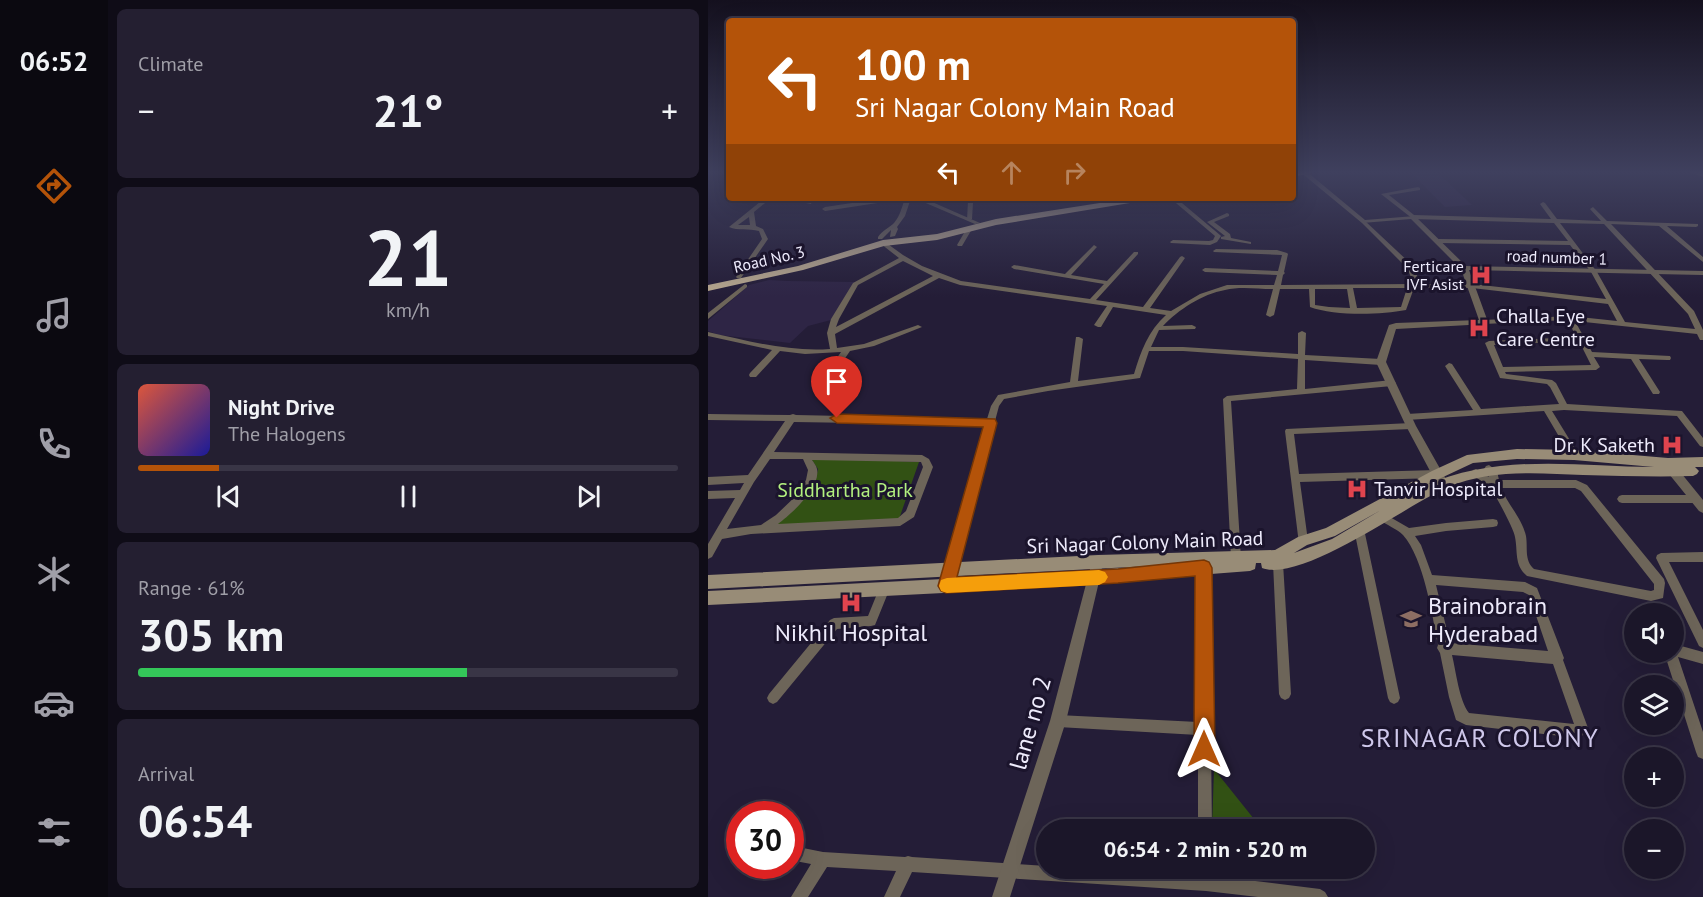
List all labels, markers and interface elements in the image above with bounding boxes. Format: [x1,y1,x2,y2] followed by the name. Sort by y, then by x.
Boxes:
[855,37,971,92] text: 100 m
[756,42,834,120] icon: left
[20,44,88,78] text: 06:52
[138,51,204,77] text: Climate
[373,81,443,139] text: 21°
[138,89,155,132] text: −
[661,89,678,132] text: +
[855,90,1175,124] text: Sri Nagar Colony Main Road
[932,156,965,189] icon: left
[995,156,1028,189] icon: ahead
[1058,156,1091,189] icon: right
[33,165,75,207] icon: directions
[364,207,452,308] text: 21
[731,241,807,277] street label: Road No. 3
[1506,245,1608,269] street label: road number 1
[1403,256,1465,294] place label: Ferticare IVF Asist
[1469,263,1493,287] hospital icon: Ferticare IVF Asist
[33,294,75,336] icon: music
[386,297,430,323] text: km/h
[1496,303,1595,352] place label: Challa Eye Care Centre
[1467,316,1491,340] hospital icon: Challa Eye Care Centre
[811,356,862,418] pin
[820,365,853,398] icon: arrive
[228,393,335,421] text: Night Drive
[228,421,346,447] text: The Halogens
[33,423,75,465] icon: phone
[1554,432,1655,458] place label: Dr. K Saketh
[1660,433,1684,457] hospital icon: Dr. K Saketh
[1374,476,1502,502] place label: Tanvir Hospital
[777,477,913,503] park label: Siddhartha Park
[1345,477,1369,501] hospital icon: Tanvir Hospital
[212,480,245,513] icon: previous
[392,480,425,513] icon: pause
[572,480,605,513] icon: next
[1026,525,1264,559] street label: Sri Nagar Colony Main Road
[33,553,75,595] icon: climate
[138,575,245,601] text: Range · 61%
[1428,590,1547,649] place label: Brainobrain Hyderabad
[839,591,863,615] hospital icon: Nikhil Hospital
[1624,603,1684,879] map controls
[1624,603,1684,663] button: sound
[138,605,284,663] text: 305 km
[1399,607,1423,631] school or university icon: Brainobrain Hyderabad
[775,617,927,648] place label: Nikhil Hospital
[1002,673,1058,773] street label: lane no 2
[1624,675,1684,735] button: layers
[33,682,75,724] icon: car
[1172,717,1236,781] position arrow
[1361,721,1599,754] district label: SRINAGAR COLONY
[1624,747,1684,807] button: +
[138,761,194,787] text: Arrival
[138,791,252,849] text: 06:54
[726,801,804,879] speed limit sign: 30
[33,811,75,853] icon: filters
[1624,819,1684,879] button: −
[1104,835,1307,863] text: 06:54 · 2 min · 520 m

